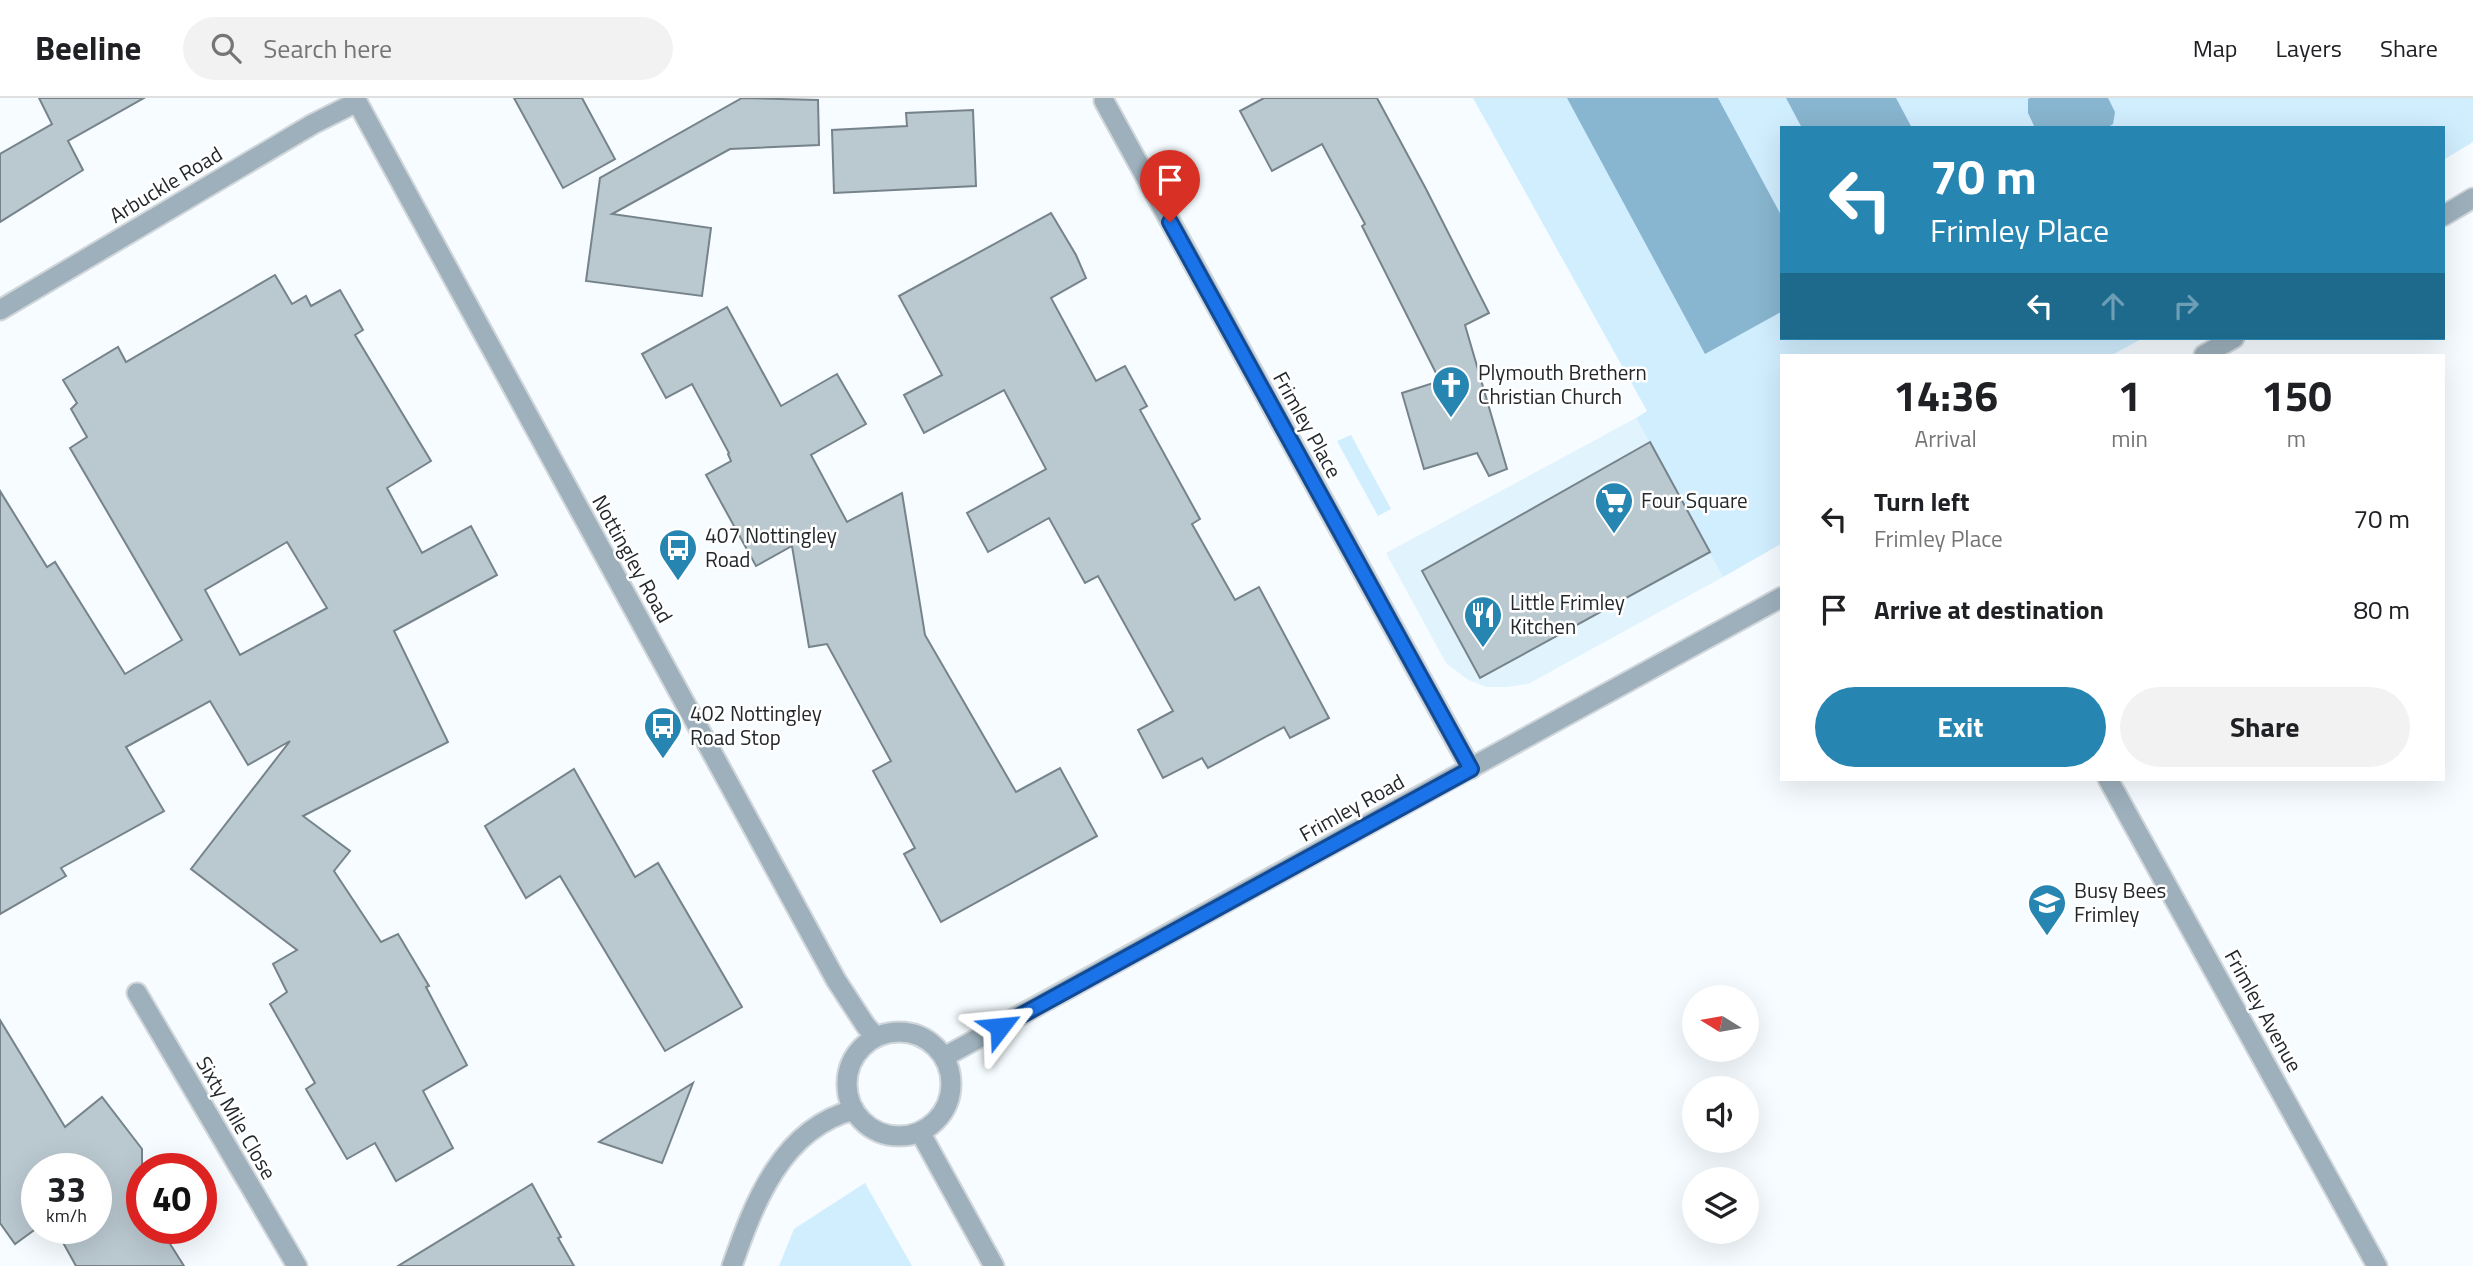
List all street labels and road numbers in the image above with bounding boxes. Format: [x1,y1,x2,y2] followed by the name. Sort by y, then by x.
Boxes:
[103,138,228,230] street label: Arbuckle Road
[1265,365,1350,484] street label: Frimley Place
[584,489,681,628] street label: Nottingley Road
[1293,765,1410,849] street label: Frimley Road
[2217,943,2311,1078] street label: Frimley Avenue
[189,1050,285,1185] street label: Sixty Mile Close

